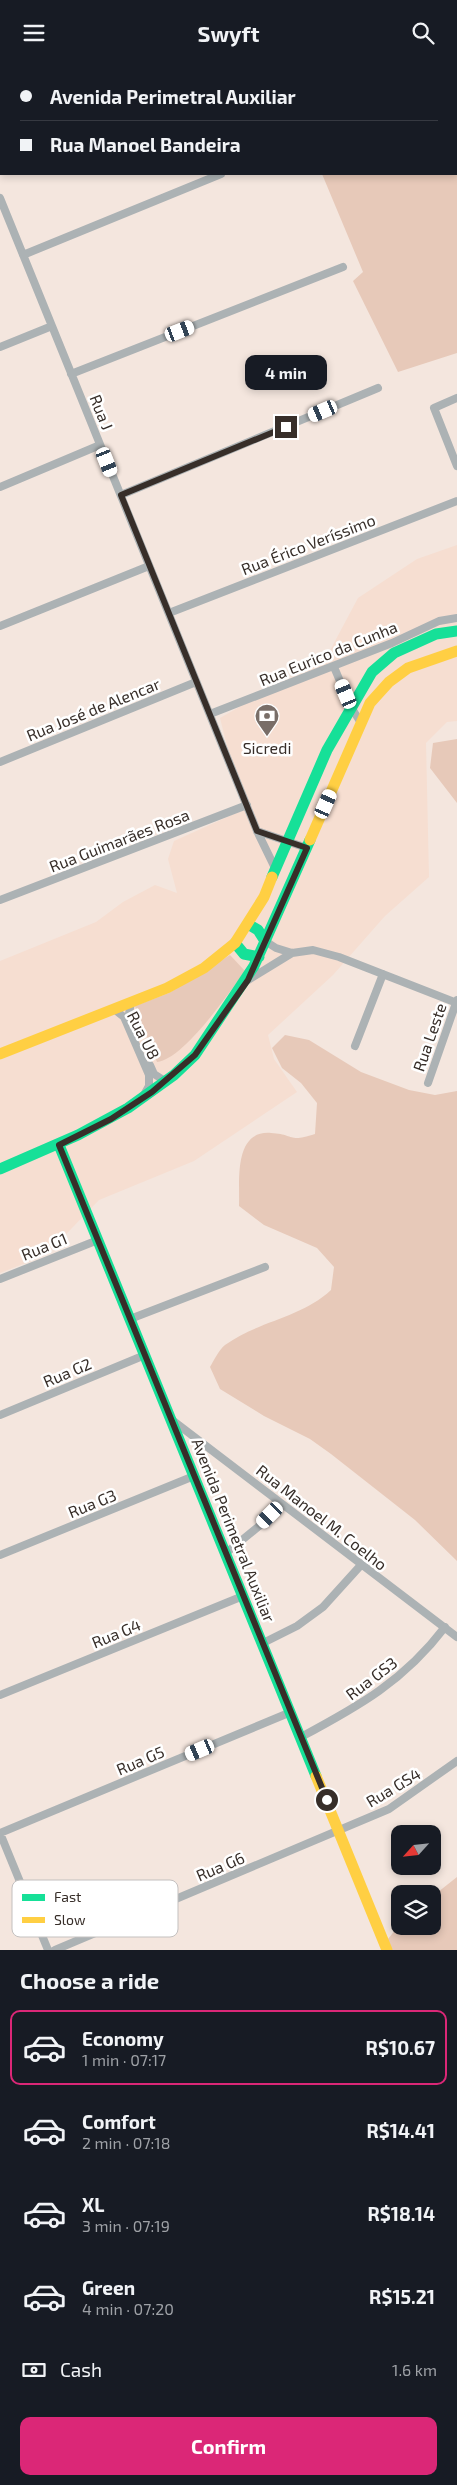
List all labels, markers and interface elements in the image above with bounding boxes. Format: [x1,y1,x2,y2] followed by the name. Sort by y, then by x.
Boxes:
[20,19,48,47] icon: menu
[409,19,437,47] icon: search
[198,20,259,46] text: Swyft
[50,85,296,108] text: Avenida Perimetral Auxiliar
[50,133,241,156] text: Rua Manoel Bandeira
[163,319,196,343] car
[245,355,327,389] callout: 4 min
[265,363,307,382] text: 4 min
[86,392,118,432] street label: Rua J
[306,398,339,424] car
[275,416,297,438] route end
[94,445,119,479] car
[238,510,378,578] street label: Rua Érico Veríssimo
[256,617,400,689] street label: Rua Eurico da Cunha
[23,673,163,744] street label: Rua José de Alencar
[333,677,358,711] car
[254,703,280,737] bank icon: Sicredi
[243,738,291,757] place label: Sicredi
[313,787,338,821] car
[46,805,192,875] street label: Rua Guimarães Rosa
[408,1000,450,1074] street label: Rua Leste
[124,1008,164,1062] street label: Rua U8
[18,1228,70,1264] street label: Rua G1
[40,1353,94,1391] street label: Rua G2
[188,1435,280,1625] street label: Avenida Perimetral Auxiliar
[253,1460,391,1574] street label: Rua Manoel M. Coelho
[65,1485,119,1521] street label: Rua G3
[254,1499,285,1531] car
[89,1615,143,1651] street label: Rua G4
[342,1653,400,1703] street label: Rua GS3
[183,1737,216,1763] car
[113,1741,167,1779] street label: Rua G5
[362,1763,424,1811] street label: Rua GS4
[316,1789,338,1811] route start
[391,1825,441,1875] north arrow
[391,1825,441,1935] map controls
[193,1847,247,1885] street label: Rua G6
[12,1880,178,1937] legend
[391,1885,441,1935] button: layers
[54,1888,81,1905] text: Fast
[54,1911,86,1928] text: Slow
[20,1967,159,1993] text: Choose a ride
[22,2025,67,2070] icon: car
[82,2027,164,2050] text: Economy
[366,2036,435,2059] text: R$10.67
[82,2050,166,2069] text: 1 min · 07:17
[22,2108,67,2153] icon: car
[82,2110,156,2133] text: Comfort
[367,2119,435,2142] text: R$14.41
[82,2133,170,2152] text: 2 min · 07:18
[22,2191,67,2236] icon: car
[82,2193,104,2216] text: XL
[368,2202,435,2225] text: R$18.14
[82,2216,170,2235] text: 3 min · 07:19
[22,2274,67,2319] icon: car
[82,2276,135,2299] text: Green
[369,2285,435,2308] text: R$15.21
[82,2299,174,2318] text: 4 min · 07:20
[20,2356,48,2384] icon: cash
[60,2358,102,2381] text: Cash
[392,2360,437,2379] text: 1.6 km
[20,2417,437,2475] button: Confirm

